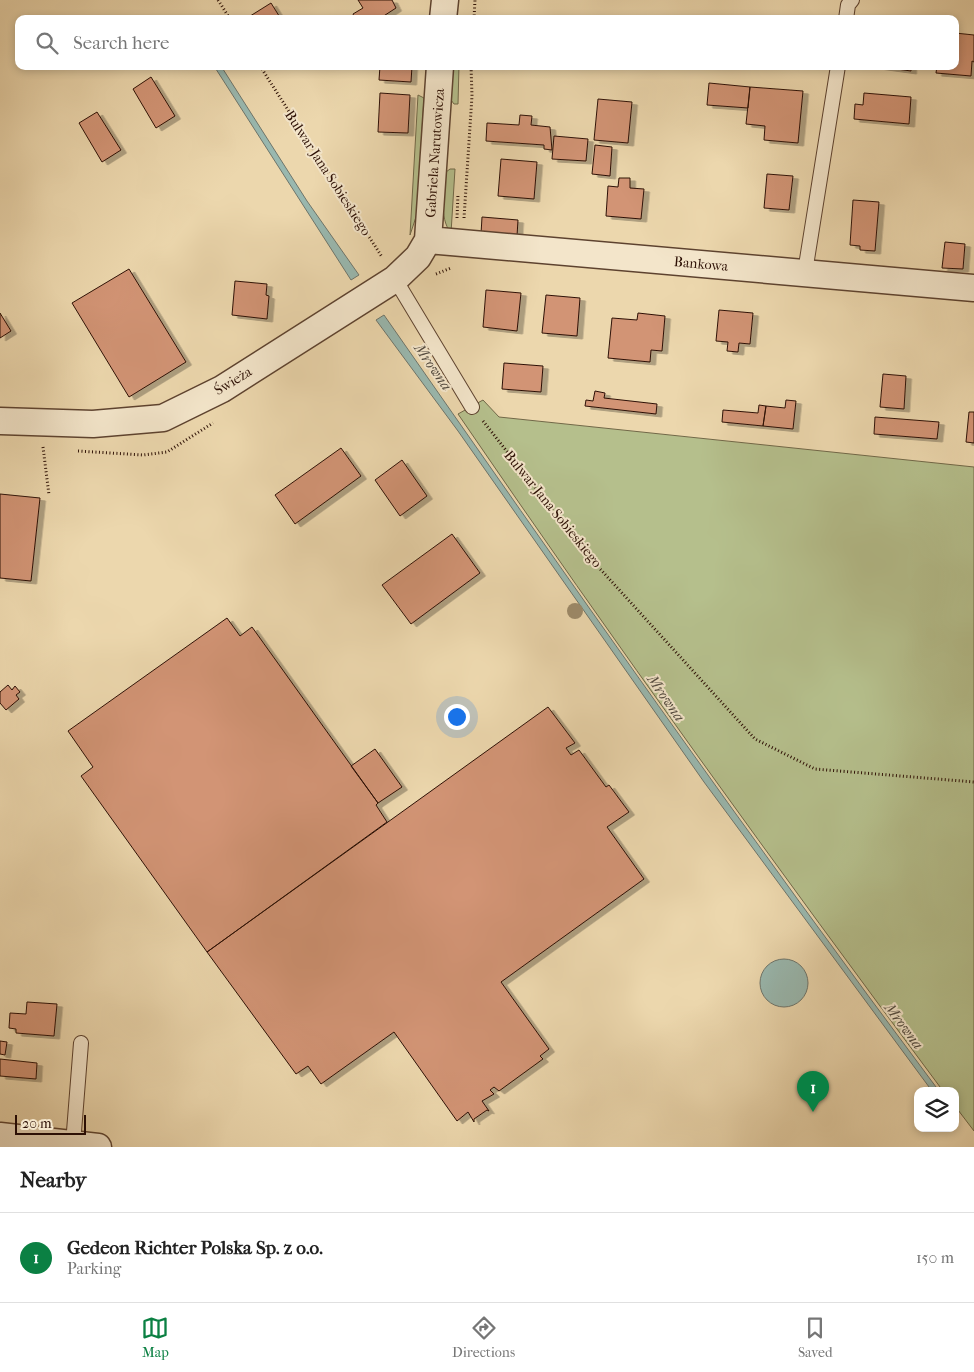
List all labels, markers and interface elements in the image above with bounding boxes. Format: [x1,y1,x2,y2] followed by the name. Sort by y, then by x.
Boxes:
[15,15,959,70] search box
[33,29,61,57] icon: search
[73,32,169,54] text: Search here
[422,87,448,218] street label: Gabriela Narutowicza
[281,107,375,239] street label: Bulwar Jana Sobieskiego
[673,253,729,275] street label: Bankowa
[410,339,456,394] water label: Mrowna
[211,362,255,399] street label: Świeża
[500,447,606,571] street label: Bulwar Jana Sobieskiego
[643,670,689,725] water label: Mrowna
[444,704,470,730] your location
[880,999,927,1053] water label: Mrowna
[797,1071,829,1112] pin: 1
[914,1087,959,1132] map controls
[914,1087,959,1132] button: layers
[15,1112,86,1135] scale bar
[22,1115,52,1132] text: 20 m
[20,1168,86,1192] text: Nearby
[67,1237,323,1259] text: Gedeon Richter Polska Sp. z o.o.
[33,1248,39,1267] text: 1
[916,1248,954,1267] text: 150 m
[67,1259,121,1278] text: Parking
[141,1314,169,1361] tab: Map
[452,1314,515,1361] tab: Directions
[798,1314,833,1361] tab: Saved

